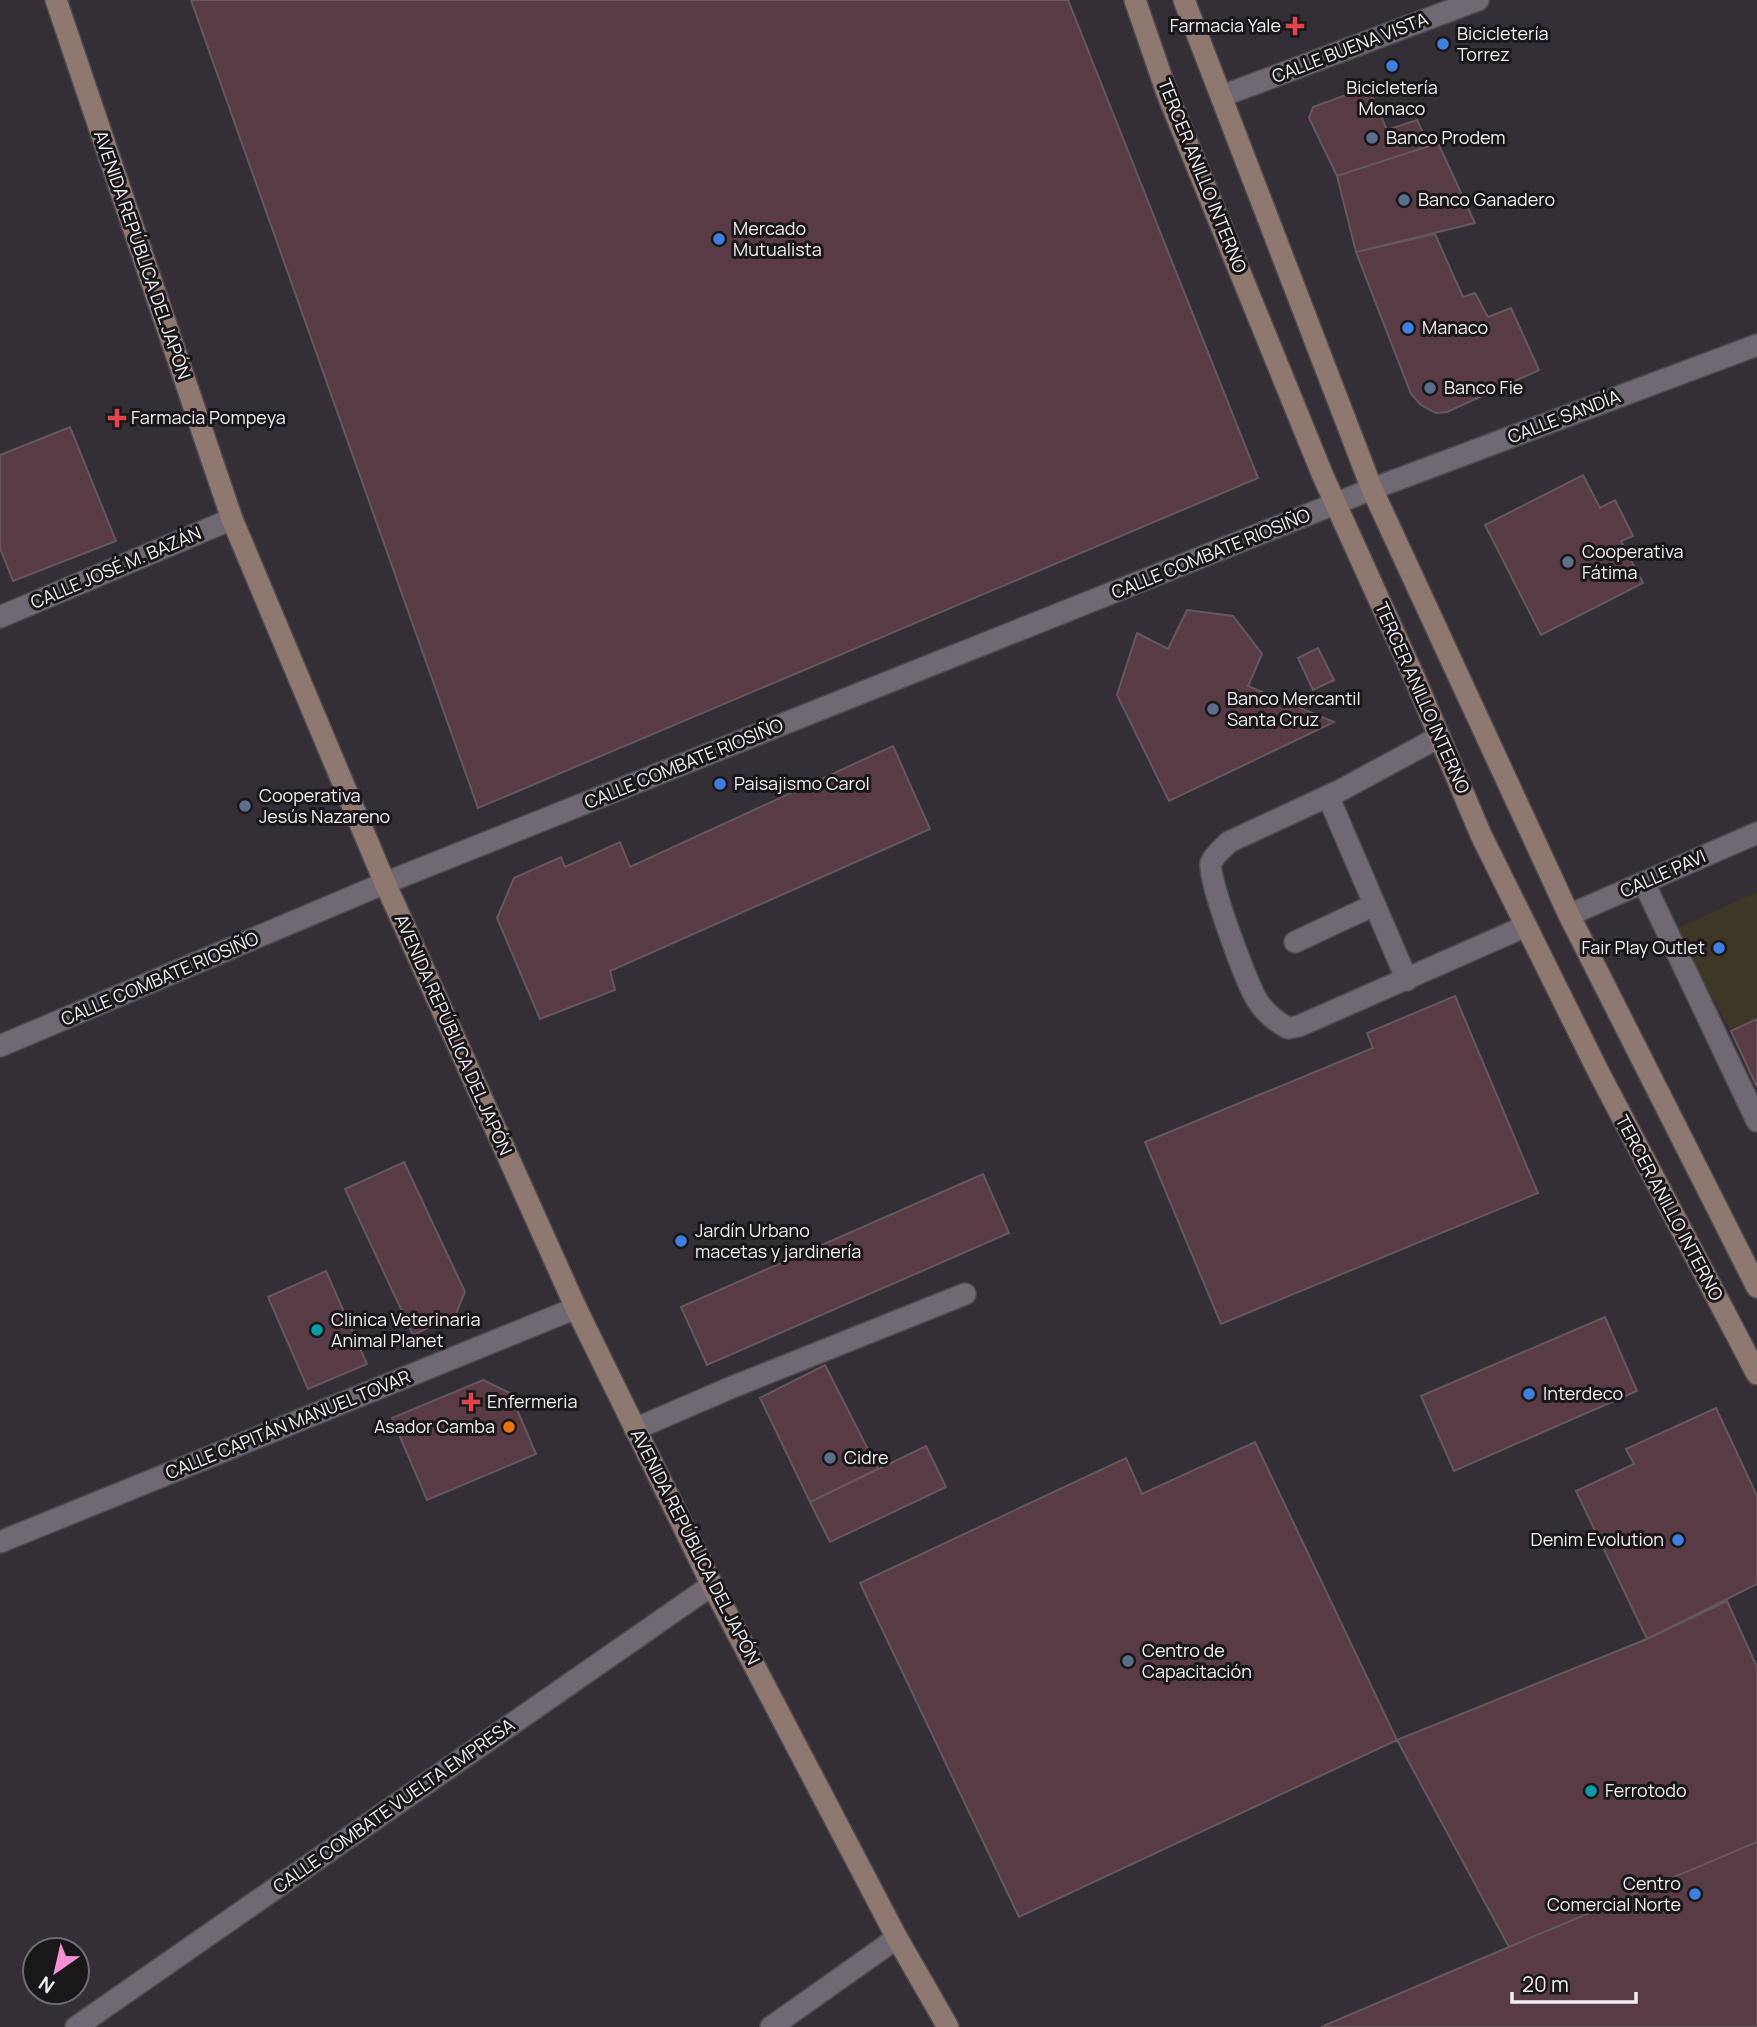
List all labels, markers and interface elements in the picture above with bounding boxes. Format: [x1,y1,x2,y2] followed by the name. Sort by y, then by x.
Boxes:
[1268,6,1432,88] street label: CALLE BUENA VISTA
[1170,13,1281,37] place label: Farmacia Yale
[1287,18,1303,34] marker: Farmacia Yale
[1457,21,1549,66] place label: Bicicletería Torrez
[1435,36,1451,52] marker: Bicicletería Torrez
[1384,58,1400,74] marker: Bicicletería Monaco
[1153,75,1253,276] street label: TERCER ANILLO INTERNO
[1346,75,1438,120] place label: Bicicletería Monaco
[1386,125,1506,149] place label: Banco Prodem
[89,127,197,382] street label: AVENIDA REPÚBLICA DEL JAPÓN
[1364,130,1380,146] marker: Banco Prodem
[1418,187,1555,211] place label: Banco Ganadero
[1396,192,1412,208] marker: Banco Ganadero
[733,216,822,261] place label: Mercado Mutualista
[711,231,727,247] marker: Mercado Mutualista
[1422,315,1488,339] place label: Manaco
[1400,320,1416,336] marker: Manaco
[1444,375,1523,399] place label: Banco Fie
[1422,380,1438,396] marker: Banco Fie
[1504,383,1624,449] street label: CALLE SANDÍA
[131,405,286,429] place label: Farmacia Pompeya
[109,410,125,426] marker: Farmacia Pompeya
[1108,502,1314,604] street label: CALLE COMBATE RIOSIÑO
[27,520,205,614] street label: CALLE JOSÉ M. BAZÁN
[1582,539,1684,584] place label: Cooperativa Fátima
[1560,554,1576,570] marker: Cooperativa Fátima
[1370,598,1476,797] street label: TERCER ANILLO INTERNO
[1227,686,1361,731] place label: Banco Mercantil Santa Cruz
[1205,701,1221,717] marker: Banco Mercantil Santa Cruz
[581,712,787,814] street label: CALLE COMBATE RIOSIÑO
[734,771,870,795] place label: Paisajismo Carol
[712,776,728,792] marker: Paisajismo Carol
[259,783,390,828] place label: Cooperativa Jesús Nazareno
[237,798,253,814] marker: Cooperativa Jesús Nazareno
[1616,844,1709,903] street label: CALLE PAVI
[390,910,518,1159] street label: AVENIDA REPÚBLICA DEL JAPÓN
[57,926,262,1031] street label: CALLE COMBATE RIOSIÑO
[1582,935,1705,959] place label: Fair Play Outlet
[1711,940,1727,956] marker: Fair Play Outlet
[1611,1110,1729,1305] street label: TERCER ANILLO INTERNO
[695,1218,861,1263] place label: Jardín Urbano macetas y jardinería
[673,1233,689,1249] marker: Jardín Urbano macetas y jardinería
[331,1307,480,1352] place label: Clinica Veterinaria Animal Planet
[309,1322,325,1338] marker: Clinica Veterinaria Animal Planet
[162,1364,414,1484] street label: CALLE CAPITÁN MANUEL TOVAR
[1543,1381,1623,1405] place label: Interdeco
[1521,1386,1537,1402] marker: Interdeco
[487,1389,577,1413] place label: Enfermeria
[461,1392,481,1412] marker: Enfermeria
[374,1414,495,1438] place label: Asador Camba
[501,1419,517,1435] marker: Asador Camba
[626,1425,766,1668] street label: AVENIDA REPÚBLICA DEL JAPÓN
[844,1445,889,1469] place label: Cidre
[822,1450,838,1466] marker: Cidre
[1531,1527,1664,1551] place label: Denim Evolution
[1670,1532,1686,1548] marker: Denim Evolution
[1142,1638,1252,1683] place label: Centro de Capacitación
[1120,1653,1136,1669] marker: Centro de Capacitación
[268,1712,519,1898] street label: CALLE COMBATE VUELTA EMPRESA
[1605,1778,1687,1802] place label: Ferrotodo
[1583,1783,1599,1799] marker: Ferrotodo
[1547,1871,1681,1916] place label: Centro Comercial Norte
[1687,1886,1703,1902] marker: Centro Comercial Norte
[21,1936,91,2006] north arrow
[1512,1960,1636,2004] scale bar
[34,1970,59,2000] text: N
[1522,1970,1569,1998] text: 20 m

